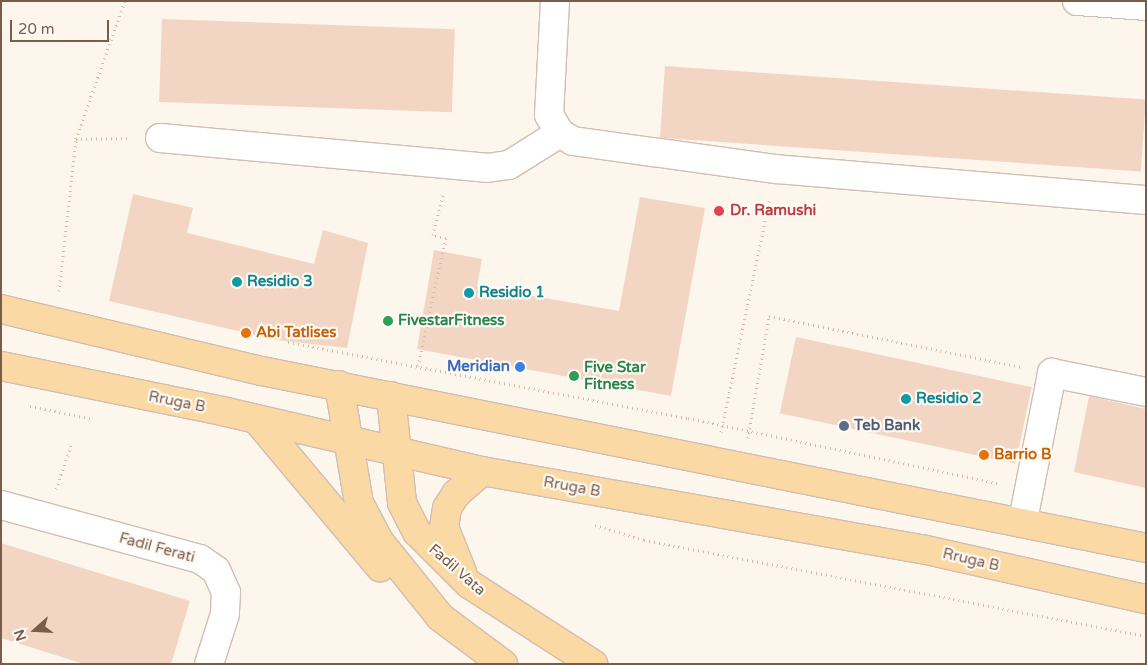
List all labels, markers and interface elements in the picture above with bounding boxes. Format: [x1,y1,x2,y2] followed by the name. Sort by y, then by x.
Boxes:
[12,10,111,42] scale bar
[18,20,55,38] text: 20 m
[730,202,816,220] place label: Dr. Ramushi
[712,204,726,218] marker: Dr. Ramushi
[247,273,313,291] place label: Residio 3
[231,276,243,288] marker: Residio 3
[479,284,545,302] place label: Residio 1
[463,287,475,299] marker: Residio 1
[398,312,505,330] place label: FivestarFitness
[382,315,394,327] marker: FivestarFitness
[256,324,336,342] place label: Abi Tatlises
[240,327,252,339] marker: Abi Tatlises
[447,358,510,376] place label: Meridian
[584,358,646,393] place label: Five Star Fitness
[514,361,526,373] marker: Meridian
[568,370,580,382] marker: Five Star Fitness
[147,388,207,416] street label: Rruga B
[916,390,982,408] place label: Residio 2
[900,393,912,405] marker: Residio 2
[854,417,920,435] place label: Teb Bank
[838,420,850,432] marker: Teb Bank
[994,446,1051,464] place label: Barrio B
[978,449,990,461] marker: Barrio B
[542,473,602,501] street label: Rruga B
[117,529,197,567] street label: Fadil Ferati
[425,540,489,600] street label: Fadil Vata
[941,545,1001,575] street label: Rruga B
[10,605,60,655] north arrow
[10,627,30,643] text: N

